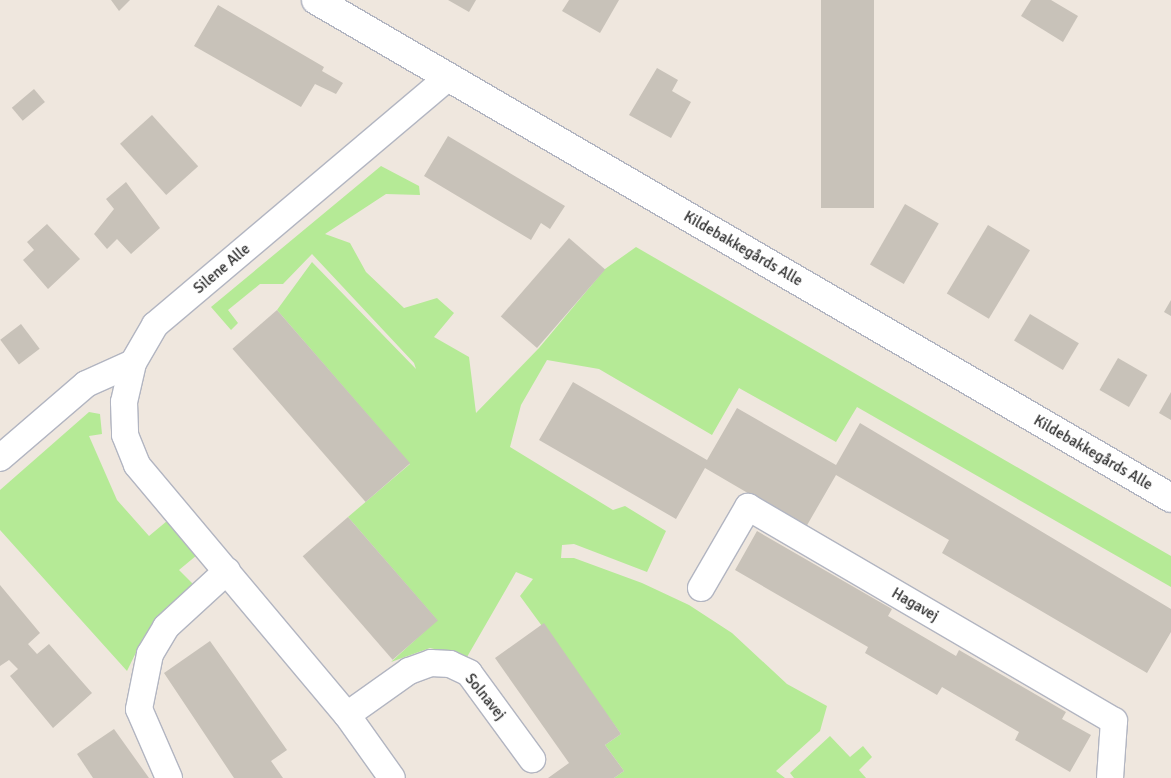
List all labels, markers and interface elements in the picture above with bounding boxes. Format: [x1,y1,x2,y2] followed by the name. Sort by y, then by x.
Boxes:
[680,208,806,290] street label: Kildebakkegårds Alle
[190,240,254,298] street label: Silene Alle
[1030,412,1156,494] street label: Kildebakkegårds Alle
[888,584,942,626] street label: Hagavej
[461,670,509,724] street label: Solnavej

